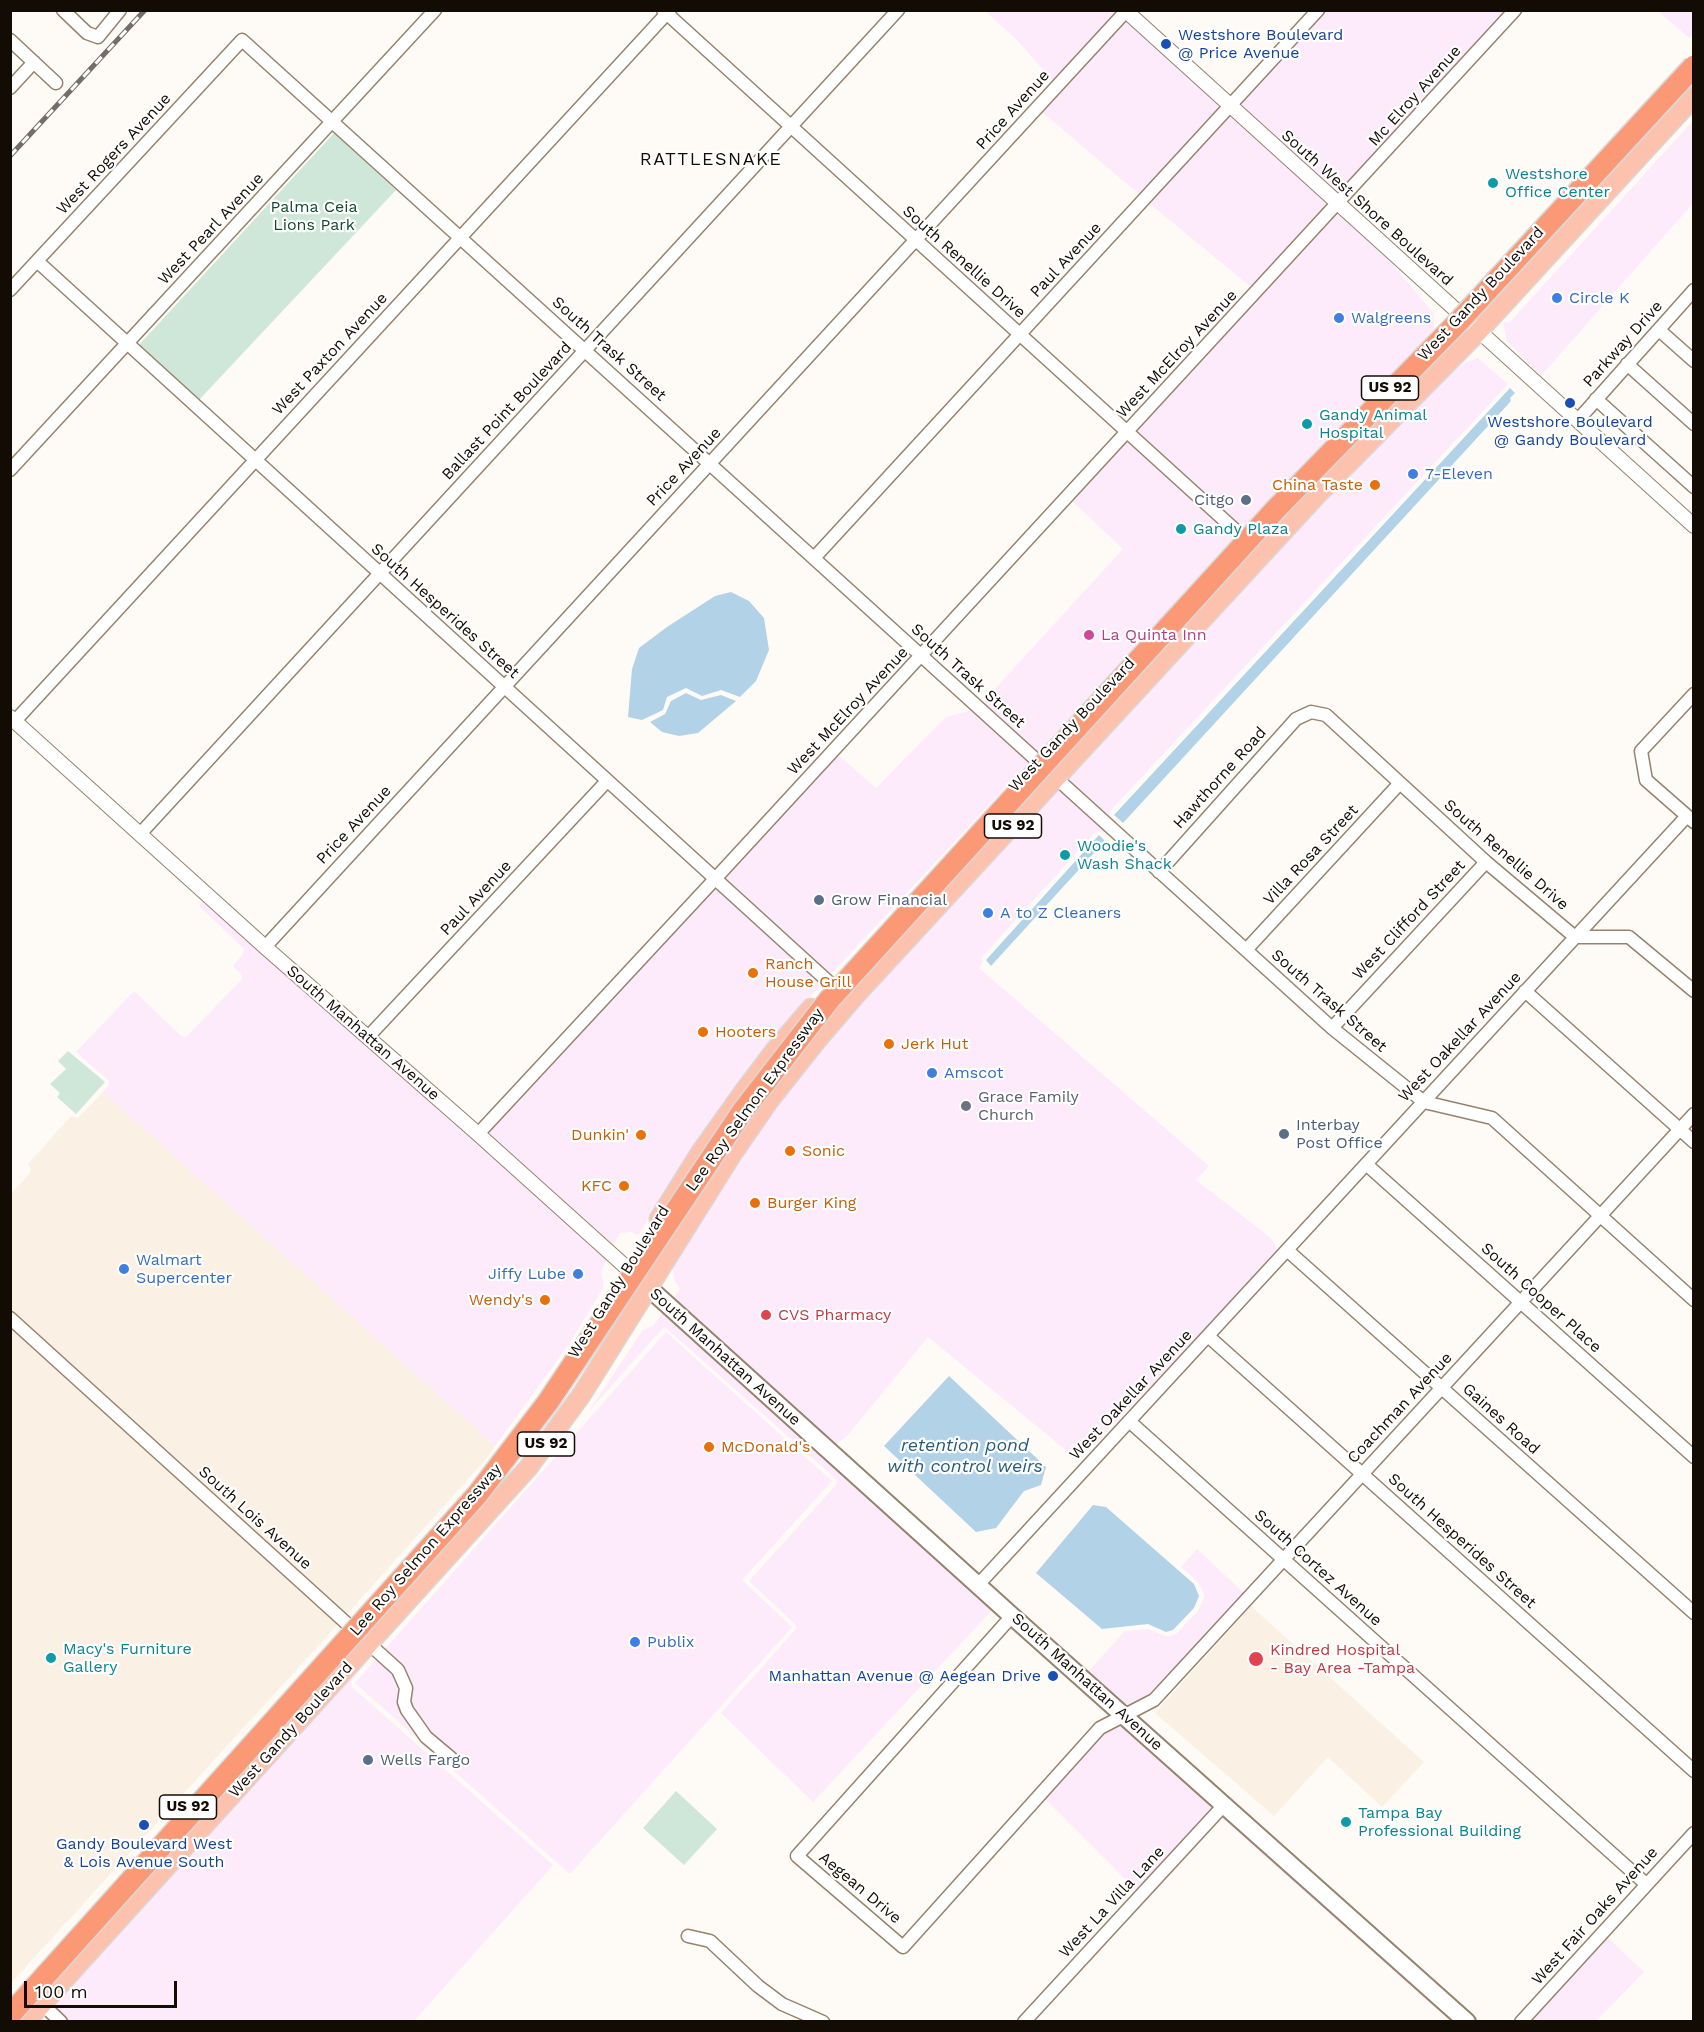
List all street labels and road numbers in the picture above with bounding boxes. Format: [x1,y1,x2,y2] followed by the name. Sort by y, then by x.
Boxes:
[1365,42,1465,150] street label: Mc Elroy Avenue
[972,66,1054,154] street label: Price Avenue
[53,89,175,219] street label: West Rogers Avenue
[1277,126,1457,290] street label: South West Shore Boulevard
[154,169,268,289] street label: West Pearl Avenue
[898,202,1030,322] street label: South Renellie Drive
[1026,218,1106,302] street label: Paul Avenue
[1414,223,1548,365] street label: West Gandy Boulevard
[1113,286,1241,422] street label: West McElroy Avenue
[268,289,392,419] street label: West Paxton Avenue
[548,293,670,405] street label: South Trask Street
[1579,297,1667,391] street label: Parkway Drive
[438,338,576,484] street label: Ballast Point Boulevard
[1362,376,1418,400] road number: US 92
[643,424,725,510] street label: Price Avenue
[367,539,523,683] street label: South Hesperides Street
[907,620,1029,732] street label: South Trask Street
[784,643,912,779] street label: West McElroy Avenue
[1005,654,1139,796] street label: West Gandy Boulevard
[1169,723,1271,833] street label: Hawthorne Road
[313,782,395,868] street label: Price Avenue
[1440,796,1572,914] street label: South Renellie Drive
[1260,801,1362,909] street label: Villa Rosa Street
[984,814,1042,838] road number: US 92
[436,856,516,940] street label: Paul Avenue
[1349,856,1469,984] street label: West Clifford Street
[1267,946,1391,1056] street label: South Trask Street
[283,961,443,1105] street label: South Manhattan Avenue
[1395,968,1525,1106] street label: West Oakellar Avenue
[682,1005,828,1195] street label: Lee Roy Selmon Expressway
[564,1202,674,1362] street label: West Gandy Boulevard
[1477,1239,1605,1357] street label: South Cooper Place
[646,1284,804,1430] street label: South Manhattan Avenue
[1066,1326,1196,1464] street label: West Oakellar Avenue
[1344,1349,1456,1467] street label: Coachman Avenue
[1459,1379,1543,1459] street label: Gaines Road
[518,1432,574,1456] road number: US 92
[346,1460,506,1640] street label: Lee Roy Selmon Expressway
[195,1462,315,1574] street label: South Lois Avenue
[1384,1469,1540,1613] street label: South Hesperides Street
[1250,1506,1386,1630] street label: South Cortez Avenue
[1008,1609,1166,1755] street label: South Manhattan Avenue
[225,1658,357,1802] street label: West Gandy Boulevard
[160,1795,216,1819] road number: US 92
[1055,1842,1169,1962] street label: West La Villa Lane
[1528,1843,1662,1989] street label: West Fair Oaks Avenue
[815,1848,905,1928] street label: Aegean Drive

